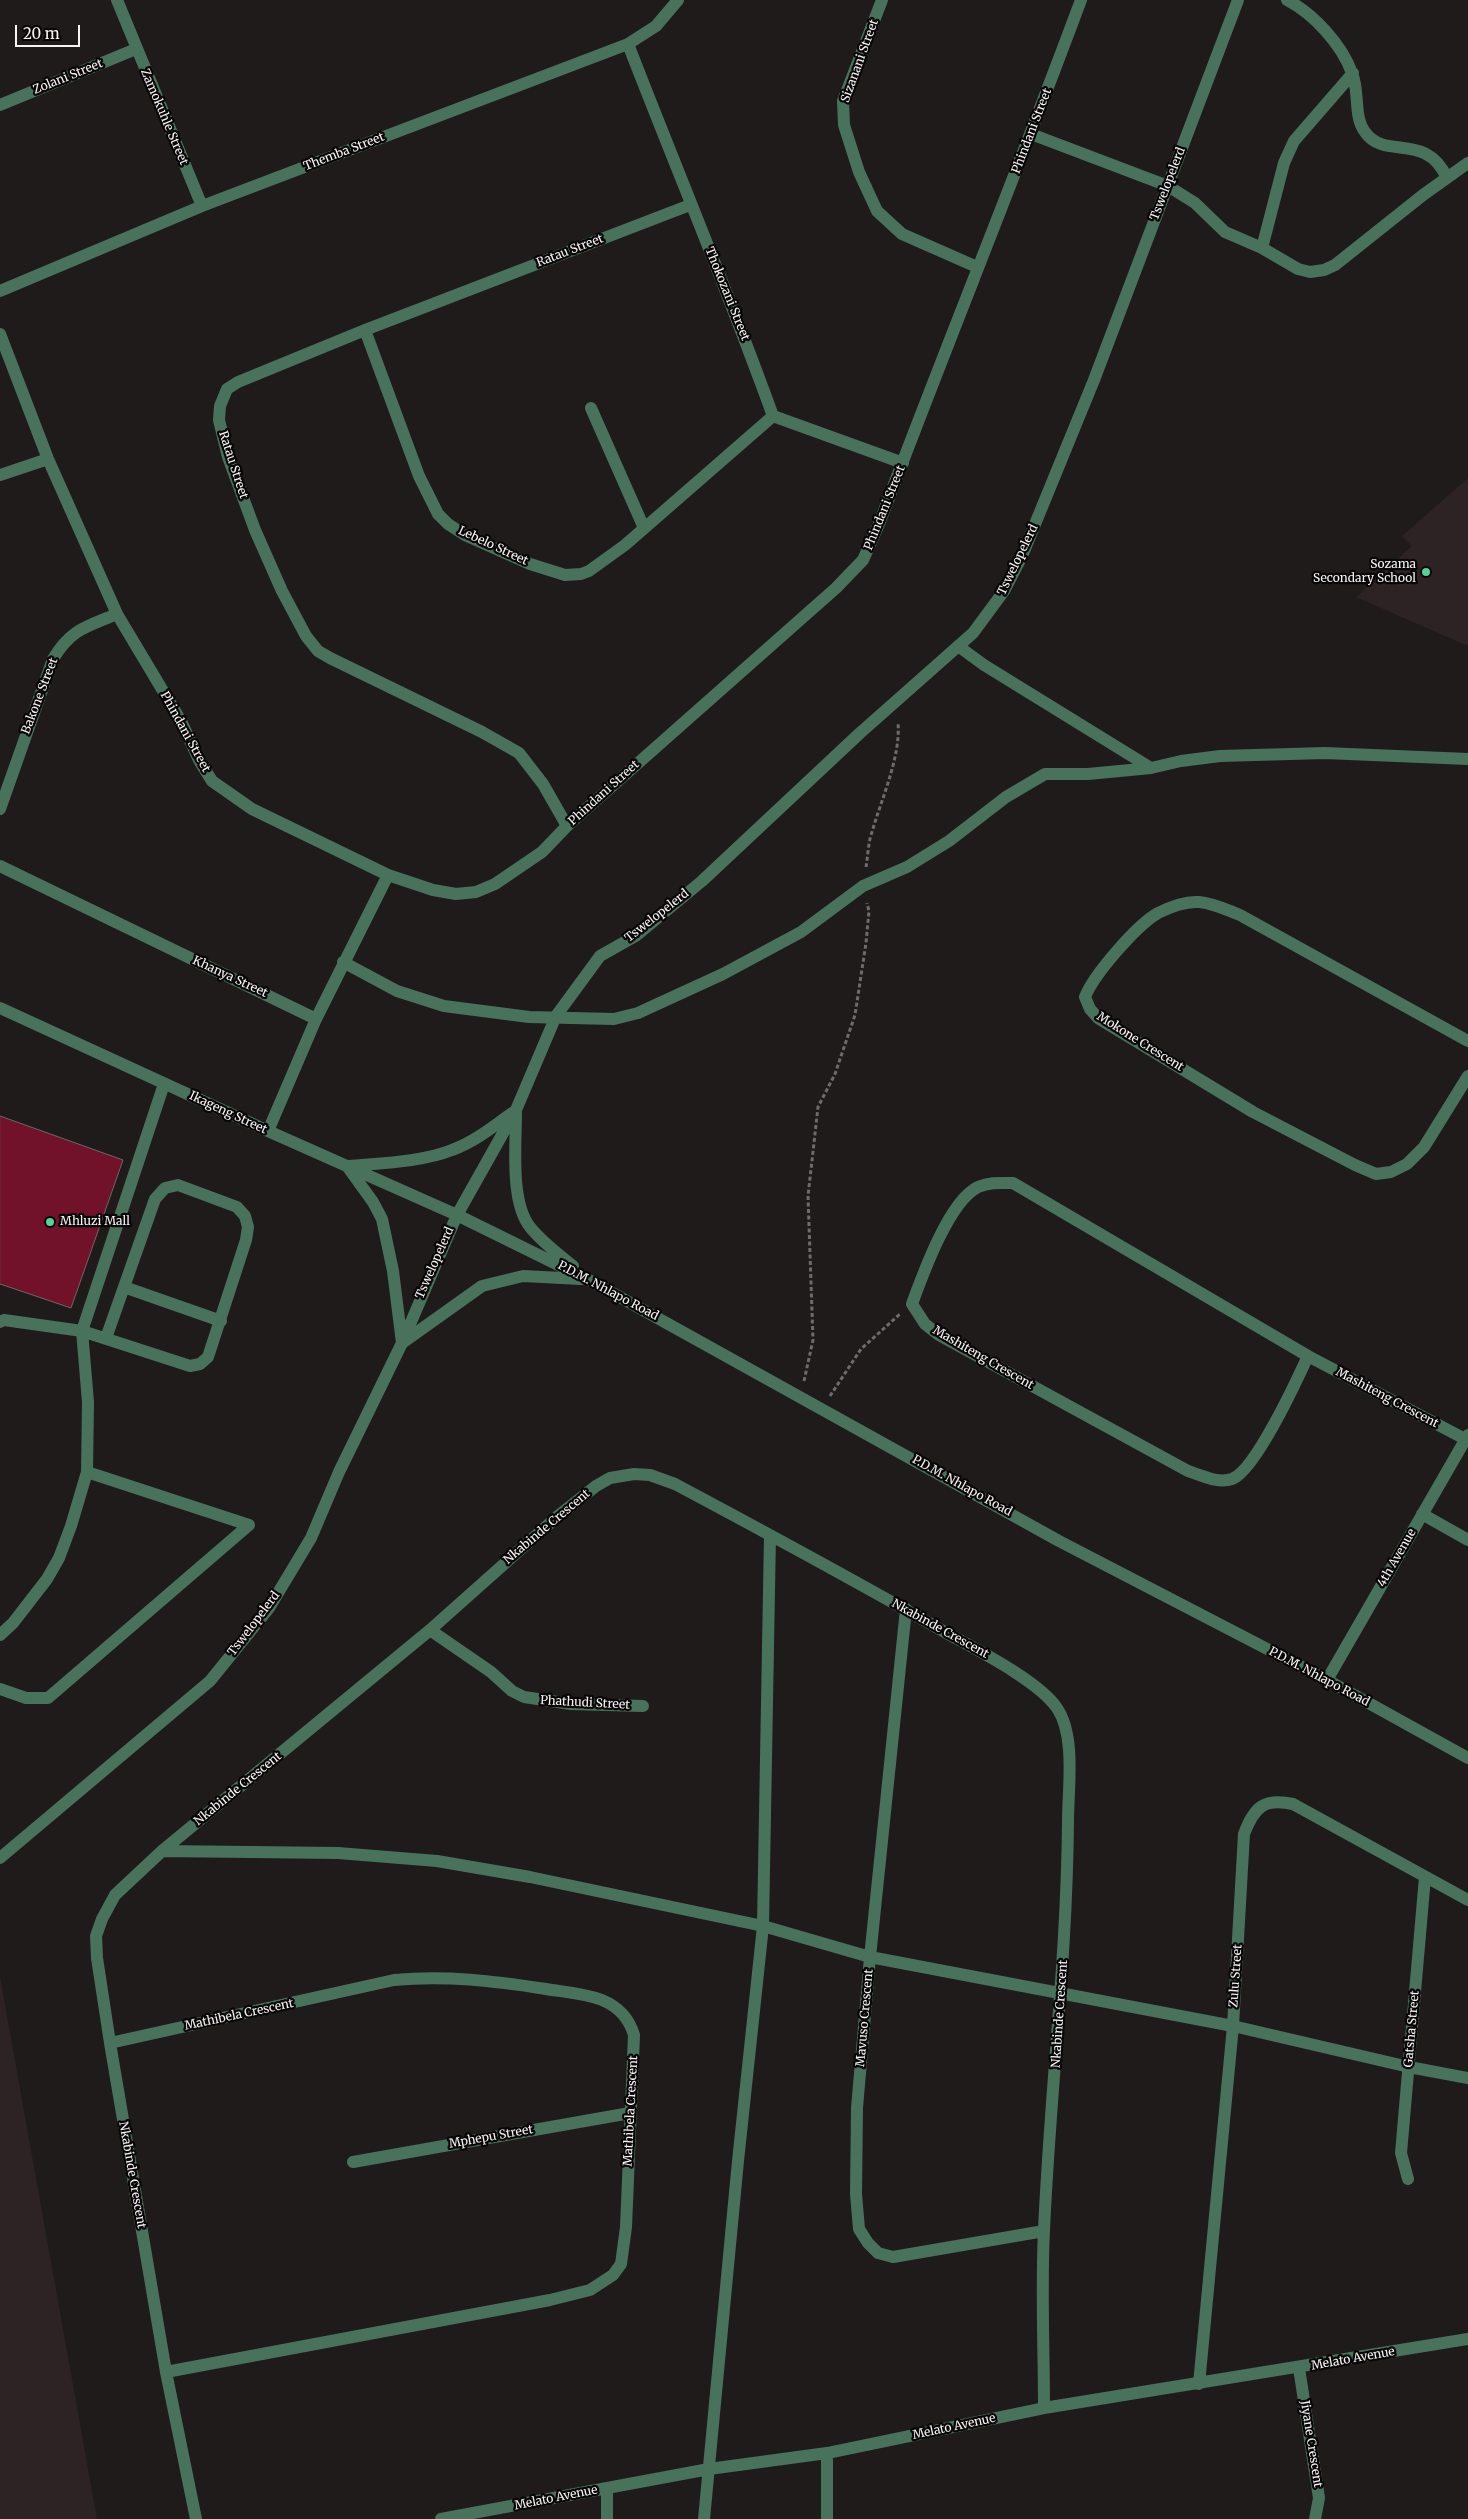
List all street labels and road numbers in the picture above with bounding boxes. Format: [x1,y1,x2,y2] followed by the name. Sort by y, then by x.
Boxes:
[838,17,882,105] street label: Sizanani Street
[31,56,105,98] street label: Zolani Street
[137,67,191,167] street label: Zamokuhle Street
[1009,86,1055,176] street label: Phindani Street
[302,130,386,174] street label: Themba Street
[1147,145,1189,223] street label: Tswelopelerd
[535,232,605,270] street label: Ratau Street
[702,245,752,343] street label: Thokozani Street
[215,429,251,501] street label: Ratau Street
[861,464,909,552] street label: Phindani Street
[995,522,1041,598] street label: Tswelopelerd
[456,524,530,568] street label: Lebelo Street
[19,656,61,736] street label: Bakone Street
[157,689,213,775] street label: Phindani Street
[566,758,642,828] street label: Phindani Street
[622,887,692,945] street label: Tswelopelerd
[190,953,270,1001] street label: Khanya Street
[1094,1009,1186,1075] street label: Mokone Crescent
[187,1089,269,1137] street label: Ikageng Street
[413,1225,457,1301] street label: Tswelopelerd
[555,1258,661,1324] street label: P.D.M. Nhlapo Road
[930,1323,1036,1393] street label: Mashiteng Crescent
[1333,1365,1441,1431] street label: Mashiteng Crescent
[910,1453,1014,1519] street label: P.D.M. Nhlapo Road
[501,1487,593,1567] street label: Nkabinde Crescent
[1375,1526,1419,1590] street label: 4th Avenue
[225,1589,283,1659] street label: Tswelopelerd
[889,1596,991,1662] street label: Nkabinde Crescent
[1266,1644,1372,1710] street label: P.D.M. Nhlapo Road
[540,1693,630,1713] street label: Phathudi Street
[191,1749,285,1829] street label: Nkabinde Crescent
[1227,1944,1245,2008] street label: Zulu Street
[1049,1959,1071,2069] street label: Nkabinde Crescent
[854,1969,876,2067] street label: Mavuso Crescent
[1401,1990,1423,2068] street label: Gatsha Street
[183,1996,295,2034] street label: Mathibela Crescent
[621,2055,641,2167] street label: Mathibela Crescent
[115,2120,149,2230] street label: Nkabinde Crescent
[448,2123,534,2151] street label: Mphepu Street
[1310,2345,1396,2373] street label: Melato Avenue
[1297,2399,1325,2489] street label: Jiyane Crescent
[911,2411,997,2443] street label: Melato Avenue
[513,2483,599,2513] street label: Melato Avenue

